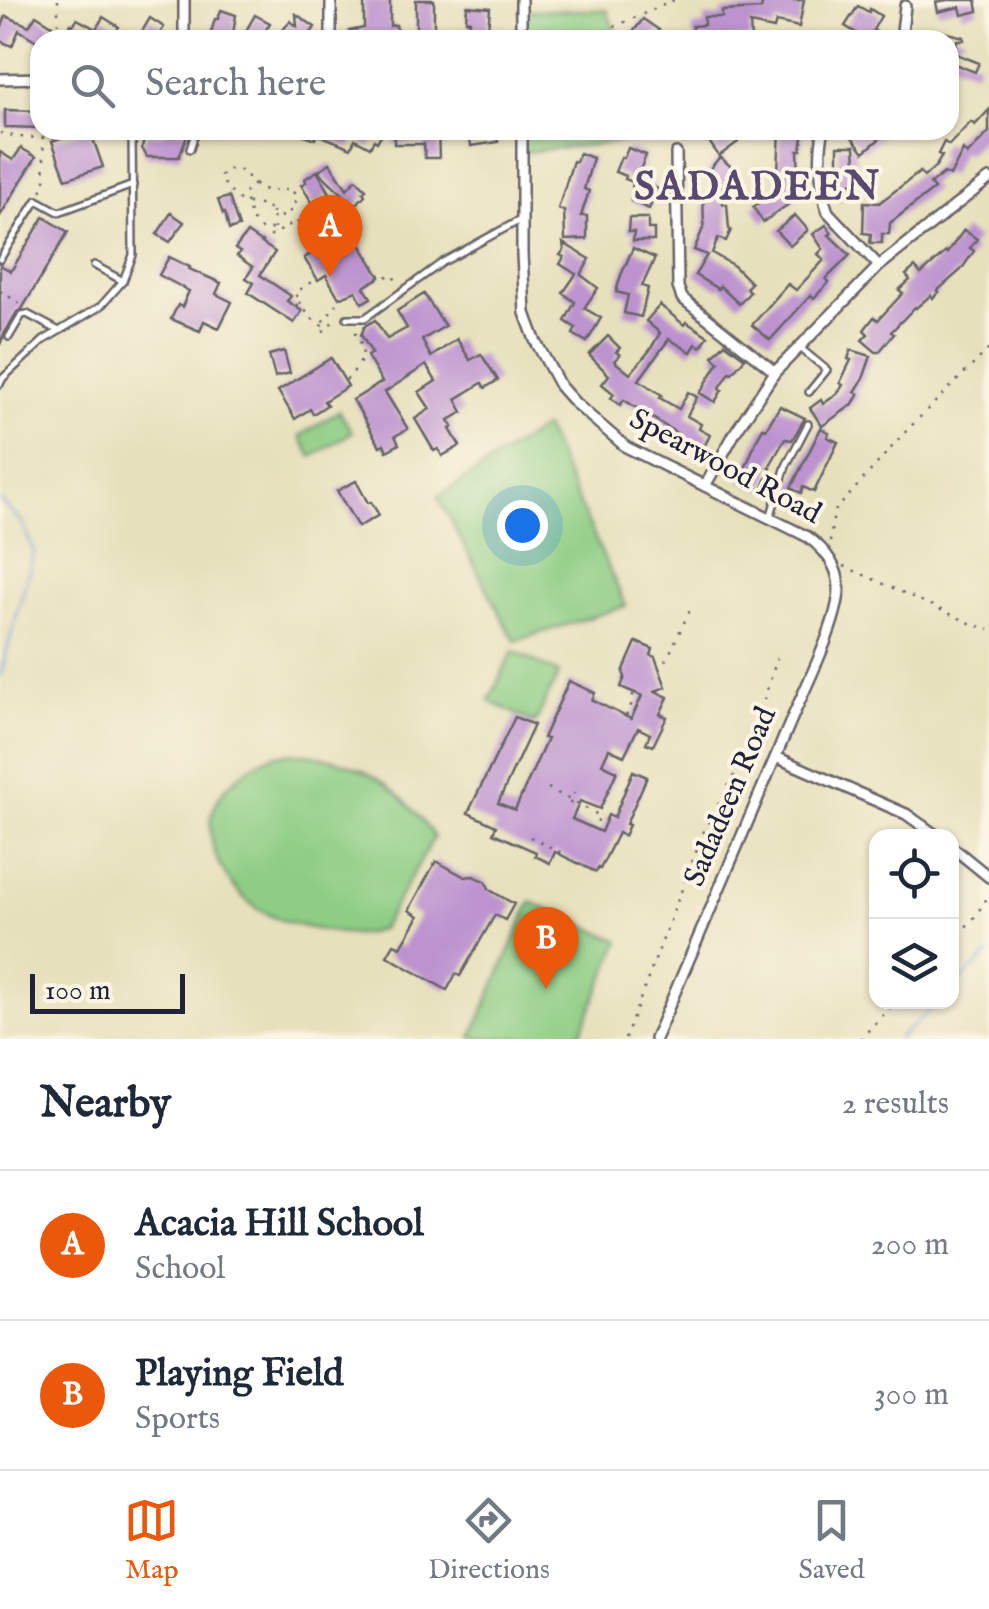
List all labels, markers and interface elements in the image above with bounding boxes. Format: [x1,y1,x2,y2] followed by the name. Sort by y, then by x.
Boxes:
[30,30,959,140] search box
[65,58,120,113] icon: search
[145,61,326,109] text: Search here
[634,163,882,214] district label: SADADEEN
[298,194,362,277] pin: A
[623,401,828,534] street label: Spearwood Road
[497,500,548,551] your location
[676,701,786,892] street label: Sadadeen Road
[869,829,959,1009] map controls
[869,829,959,919] button: locate
[514,906,578,989] pin: B
[869,919,959,1009] button: layers
[30,969,185,1014] scale bar
[45,974,111,1009] text: 100 m
[40,1078,171,1131] text: Nearby
[842,1084,949,1125] text: 2 results
[135,1201,424,1249] text: Acacia Hill School
[62,1225,83,1266] text: A
[871,1225,949,1266] text: 200 m
[135,1249,225,1290] text: School
[135,1351,344,1399] text: Playing Field
[62,1375,83,1416] text: B
[874,1375,949,1416] text: 300 m
[135,1399,220,1440] text: Sports
[124,1493,179,1588] tab: Map
[428,1493,550,1588] tab: Directions
[798,1493,865,1588] tab: Saved

